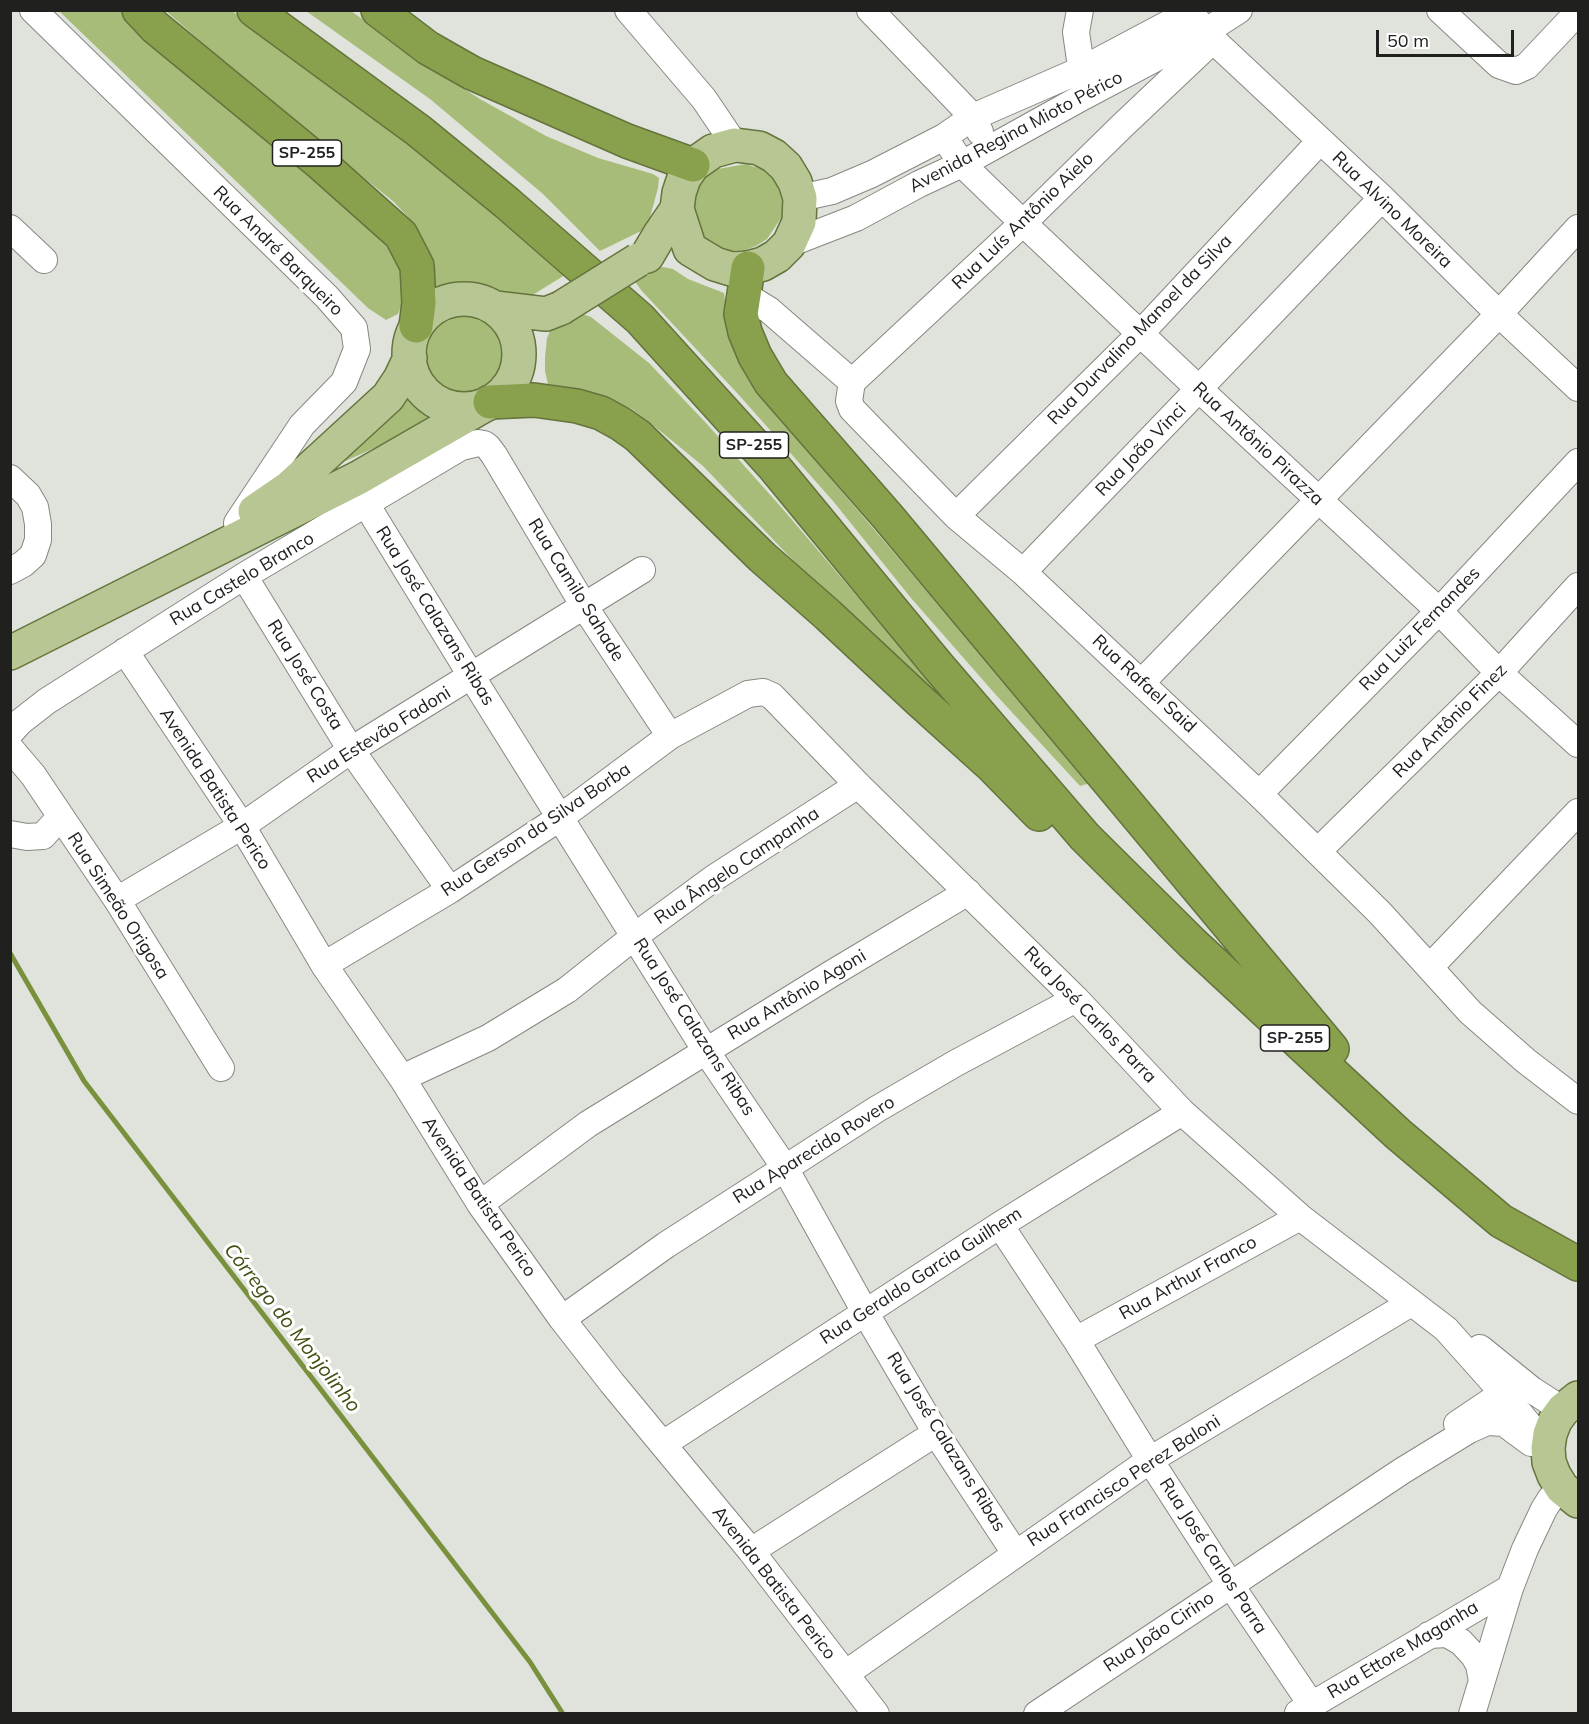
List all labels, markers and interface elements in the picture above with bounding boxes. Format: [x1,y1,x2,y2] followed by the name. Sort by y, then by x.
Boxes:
[1379,18,1517,56] scale bar
[1387,29,1429,52] text: 50 m
[906,67,1126,197] street label: Avenida Regina Mioto Périco
[272,140,342,166] road number: SP-255
[1327,147,1457,273] street label: Rua Alvino Moreira
[948,148,1098,294] street label: Rua Luís Antônio Aielo
[208,181,348,321] street label: Rua André Barqueiro
[1043,231,1237,429] street label: Rua Durvalino Manoel da Silva
[1188,378,1328,510] street label: Rua Antônio Pirazza
[1091,399,1191,501] street label: Rua João Vinci
[720,432,789,458] road number: SP-255
[523,515,629,665] street label: Rua Camilo Sahade
[371,522,499,710] street label: Rua José Calazans Ribas
[166,527,318,631] street label: Rua Castelo Branco
[1355,562,1485,696] street label: Rua Luiz Fernandes
[262,616,348,734] street label: Rua José Costa
[1088,630,1200,738] street label: Rua Rafael Said
[1388,659,1512,783] street label: Rua Antônio Finez
[303,682,455,788] street label: Rua Estevão Fadoni
[155,704,275,874] street label: Avenida Batista Perico
[437,758,635,902] street label: Rua Gerson da Silva Borba
[650,803,824,929] street label: Rua Ângelo Campanha
[62,829,174,983] street label: Rua Simeão Origosa
[628,934,760,1120] street label: Rua José Calazans Ribas
[1019,942,1161,1088] street label: Rua José Carlos Parra
[724,945,870,1045] street label: Rua Antônio Agoni
[1260,1025,1330,1051] road number: SP-255
[729,1091,899,1209] street label: Rua Aparecido Rovero
[417,1113,541,1281] street label: Avenida Batista Perico
[816,1203,1026,1349] street label: Rua Geraldo Garcia Guilhem
[1116,1231,1260,1325] street label: Rua Arthur Franco
[219,1239,365,1417] water label: Córrego do Monjolinho
[882,1348,1010,1536] street label: Rua José Calazans Ribas
[1023,1410,1225,1552] street label: Rua Francisco Perez Baloni
[1155,1474,1271,1638] street label: Rua José Carlos Parra
[708,1502,840,1664] street label: Avenida Batista Perico
[1100,1587,1218,1677] street label: Rua João Cirino
[1324,1596,1482,1704] street label: Rua Ettore Maganha

